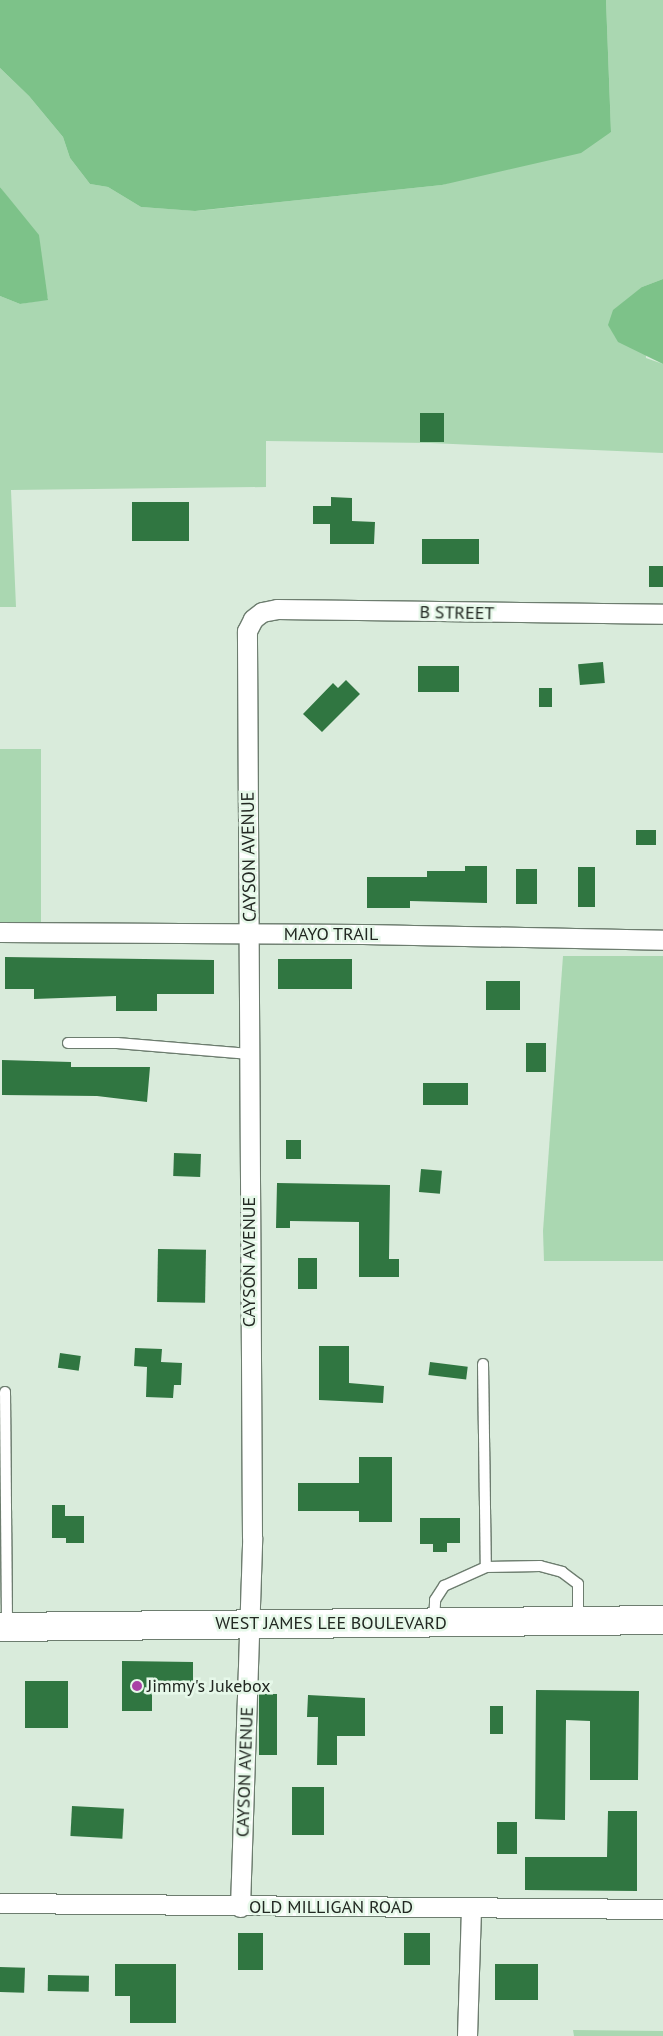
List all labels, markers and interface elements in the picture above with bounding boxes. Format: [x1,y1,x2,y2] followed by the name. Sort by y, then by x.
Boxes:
[419,602,495,624] street label: B STREET
[237,791,261,923] street label: CAYSON AVENUE
[283,923,379,945] street label: MAYO TRAIL
[238,1196,260,1328] street label: CAYSON AVENUE
[215,1612,447,1634] street label: WEST JAMES LEE BOULEVARD
[147,1675,271,1697] place label: Jimmy's Jukebox
[131,1680,143,1692] marker: Jimmy's Jukebox
[232,1706,258,1838] street label: CAYSON AVENUE
[249,1896,413,1918] street label: OLD MILLIGAN ROAD

